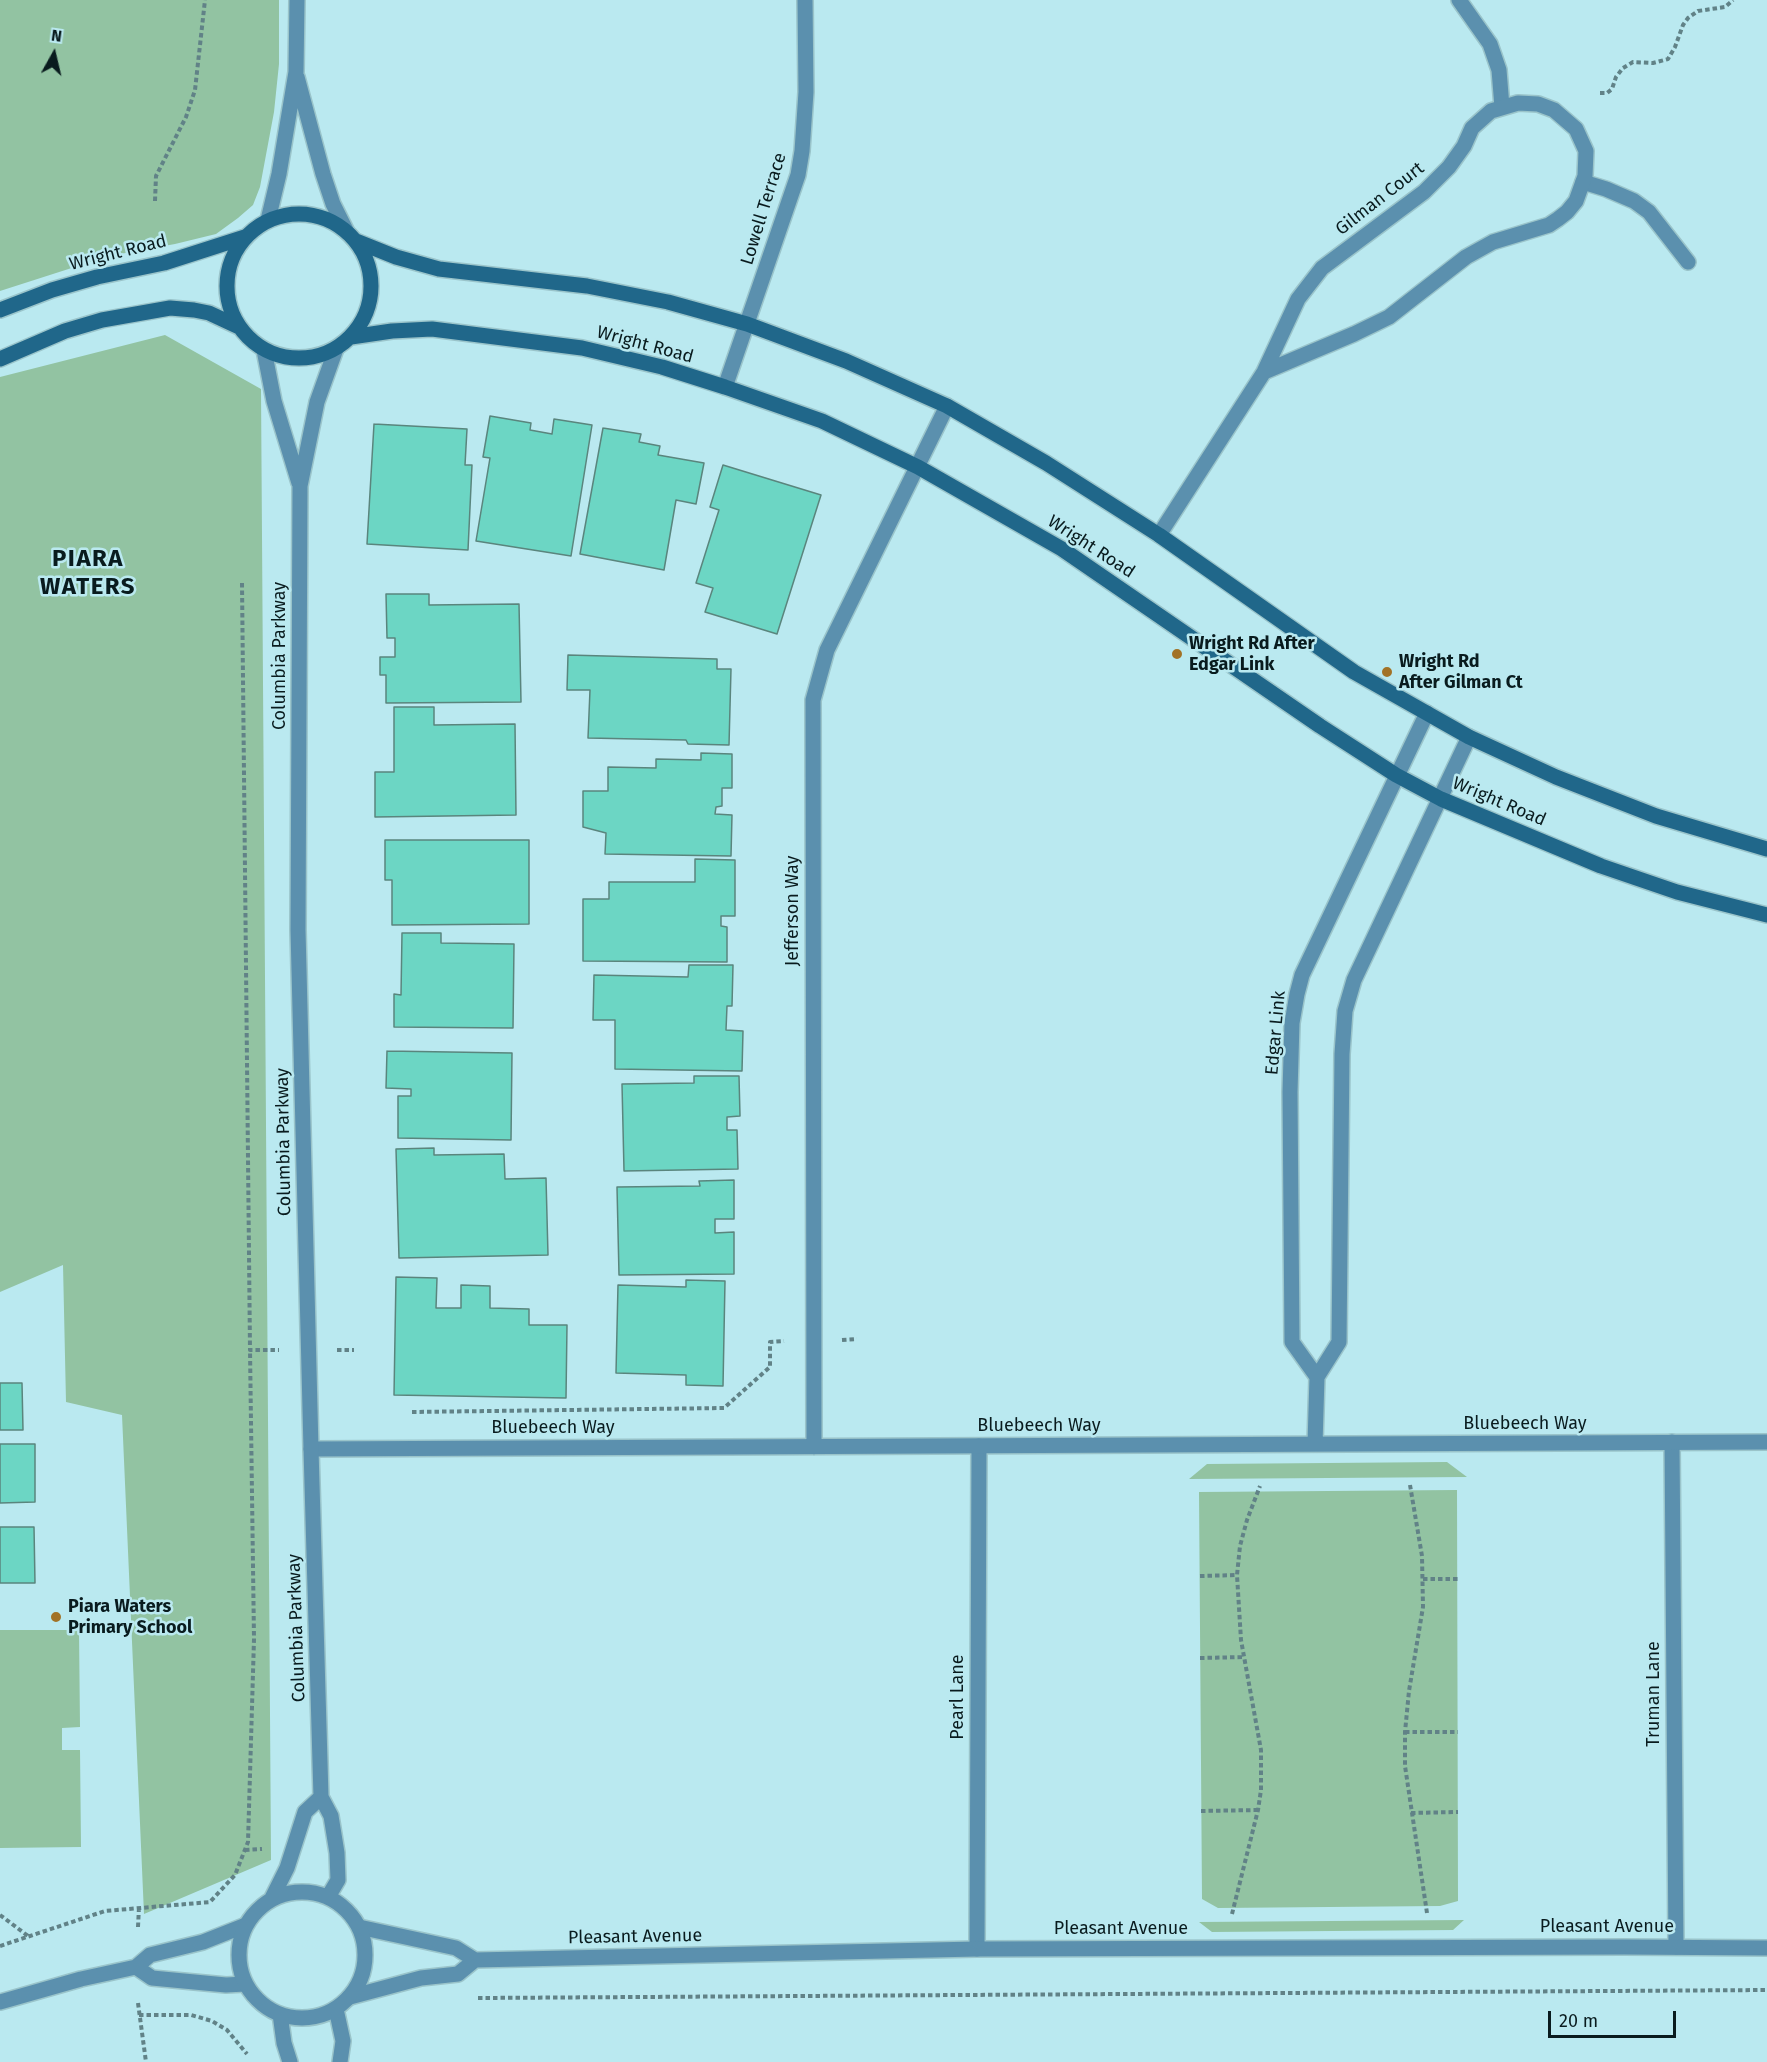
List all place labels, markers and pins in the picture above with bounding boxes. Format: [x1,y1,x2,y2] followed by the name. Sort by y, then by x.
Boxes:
[1189,633,1315,676] place label: Wright Rd After Edgar Link
[1170,647,1184,661] marker: Wright Rd After Edgar Link
[1399,651,1523,694] place label: Wright Rd After Gilman Ct
[1380,665,1394,679] marker: Wright Rd After Gilman Ct
[68,1596,192,1638] place label: Piara Waters Primary School
[49,1610,63,1624] marker: Piara Waters Primary School

